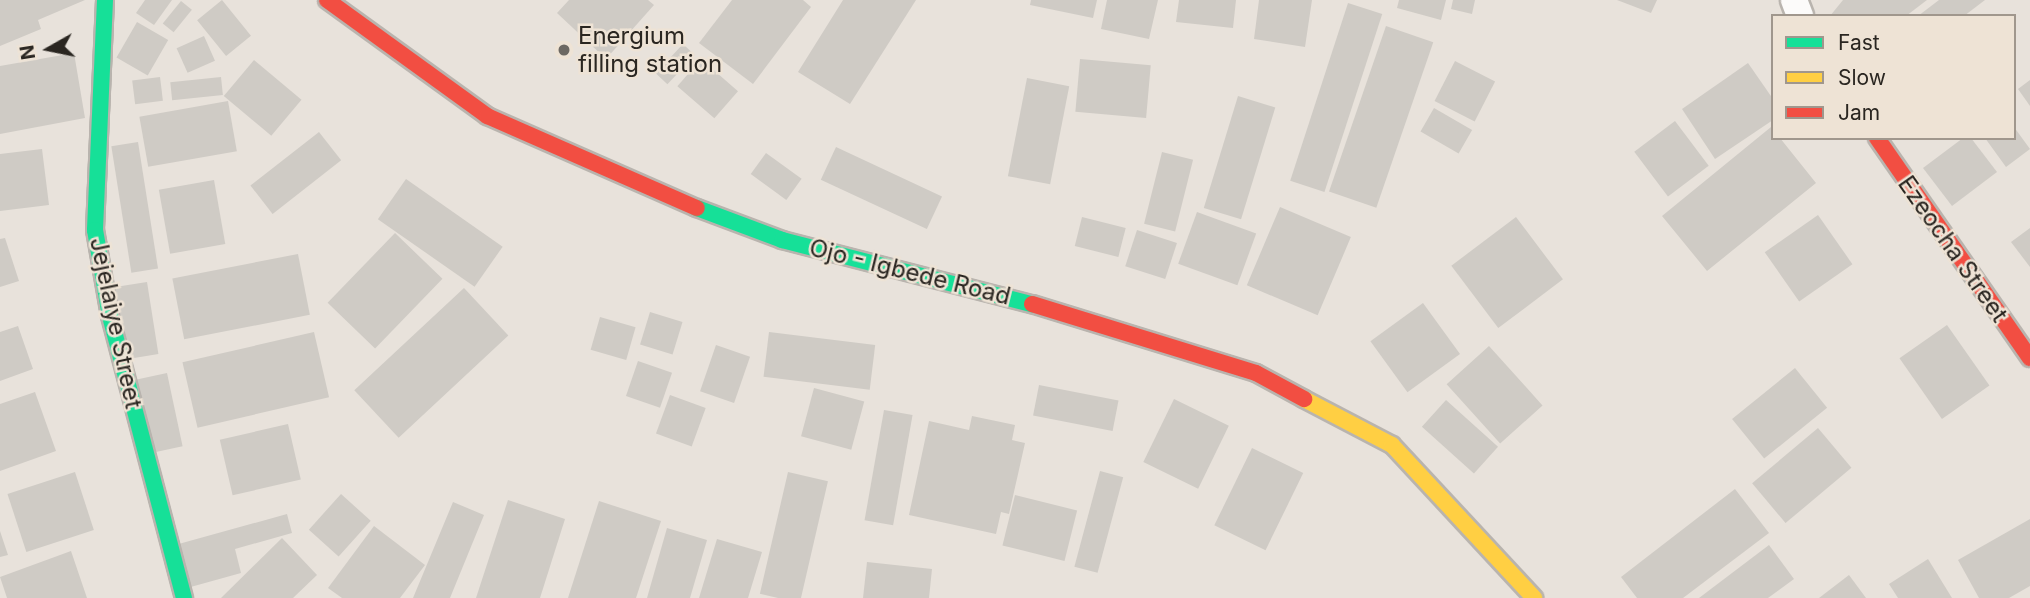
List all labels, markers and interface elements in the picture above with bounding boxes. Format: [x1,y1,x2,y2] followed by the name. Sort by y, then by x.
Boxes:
[14,14,84,84] north arrow
[1771,14,2016,140] legend
[578,22,722,78] place label: Energium filling station
[1838,30,1880,55] text: Fast
[556,42,572,58] marker: Energium filling station
[15,43,40,61] text: N
[1838,65,1886,90] text: Slow
[1838,100,1880,125] text: Jam
[1892,170,2014,328] street label: Ezeocha Street
[806,233,1014,311] street label: Ojo - Igbede Road
[84,235,148,411] street label: Jejelaiye Street

